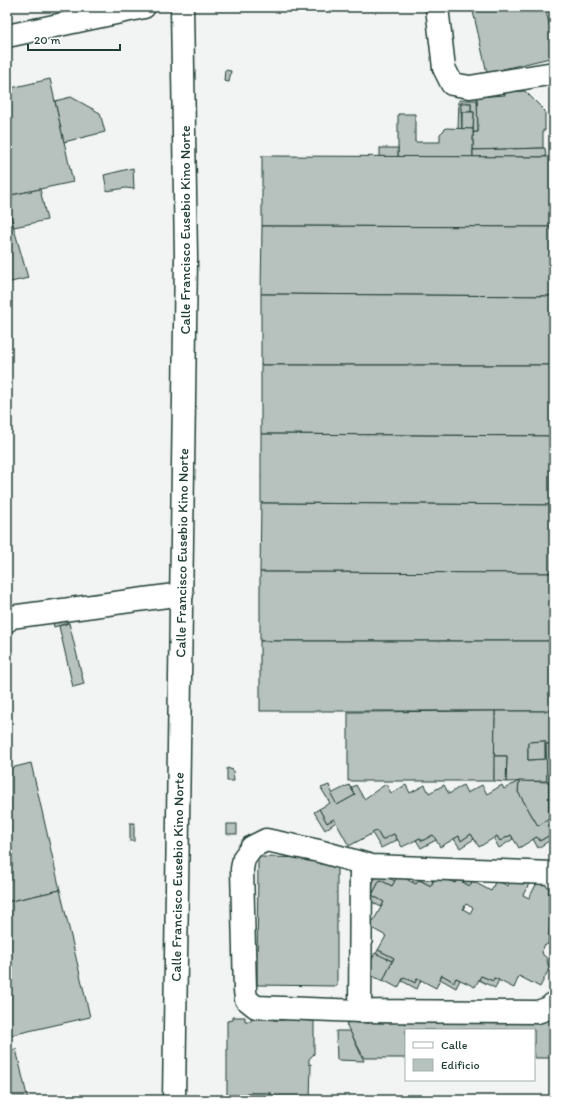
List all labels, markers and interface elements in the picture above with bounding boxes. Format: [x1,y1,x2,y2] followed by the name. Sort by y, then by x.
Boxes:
[28,26,120,52] scale bar
[34,33,61,47] text: 20 m
[177,125,194,335] street label: Calle Francisco Eusebio Kino Norte
[172,448,192,658] street label: Calle Francisco Eusebio Kino Norte
[167,772,187,982] street label: Calle Francisco Eusebio Kino Norte
[405,1029,535,1081] legend
[441,1038,468,1052] text: Calle
[441,1058,480,1072] text: Edificio

